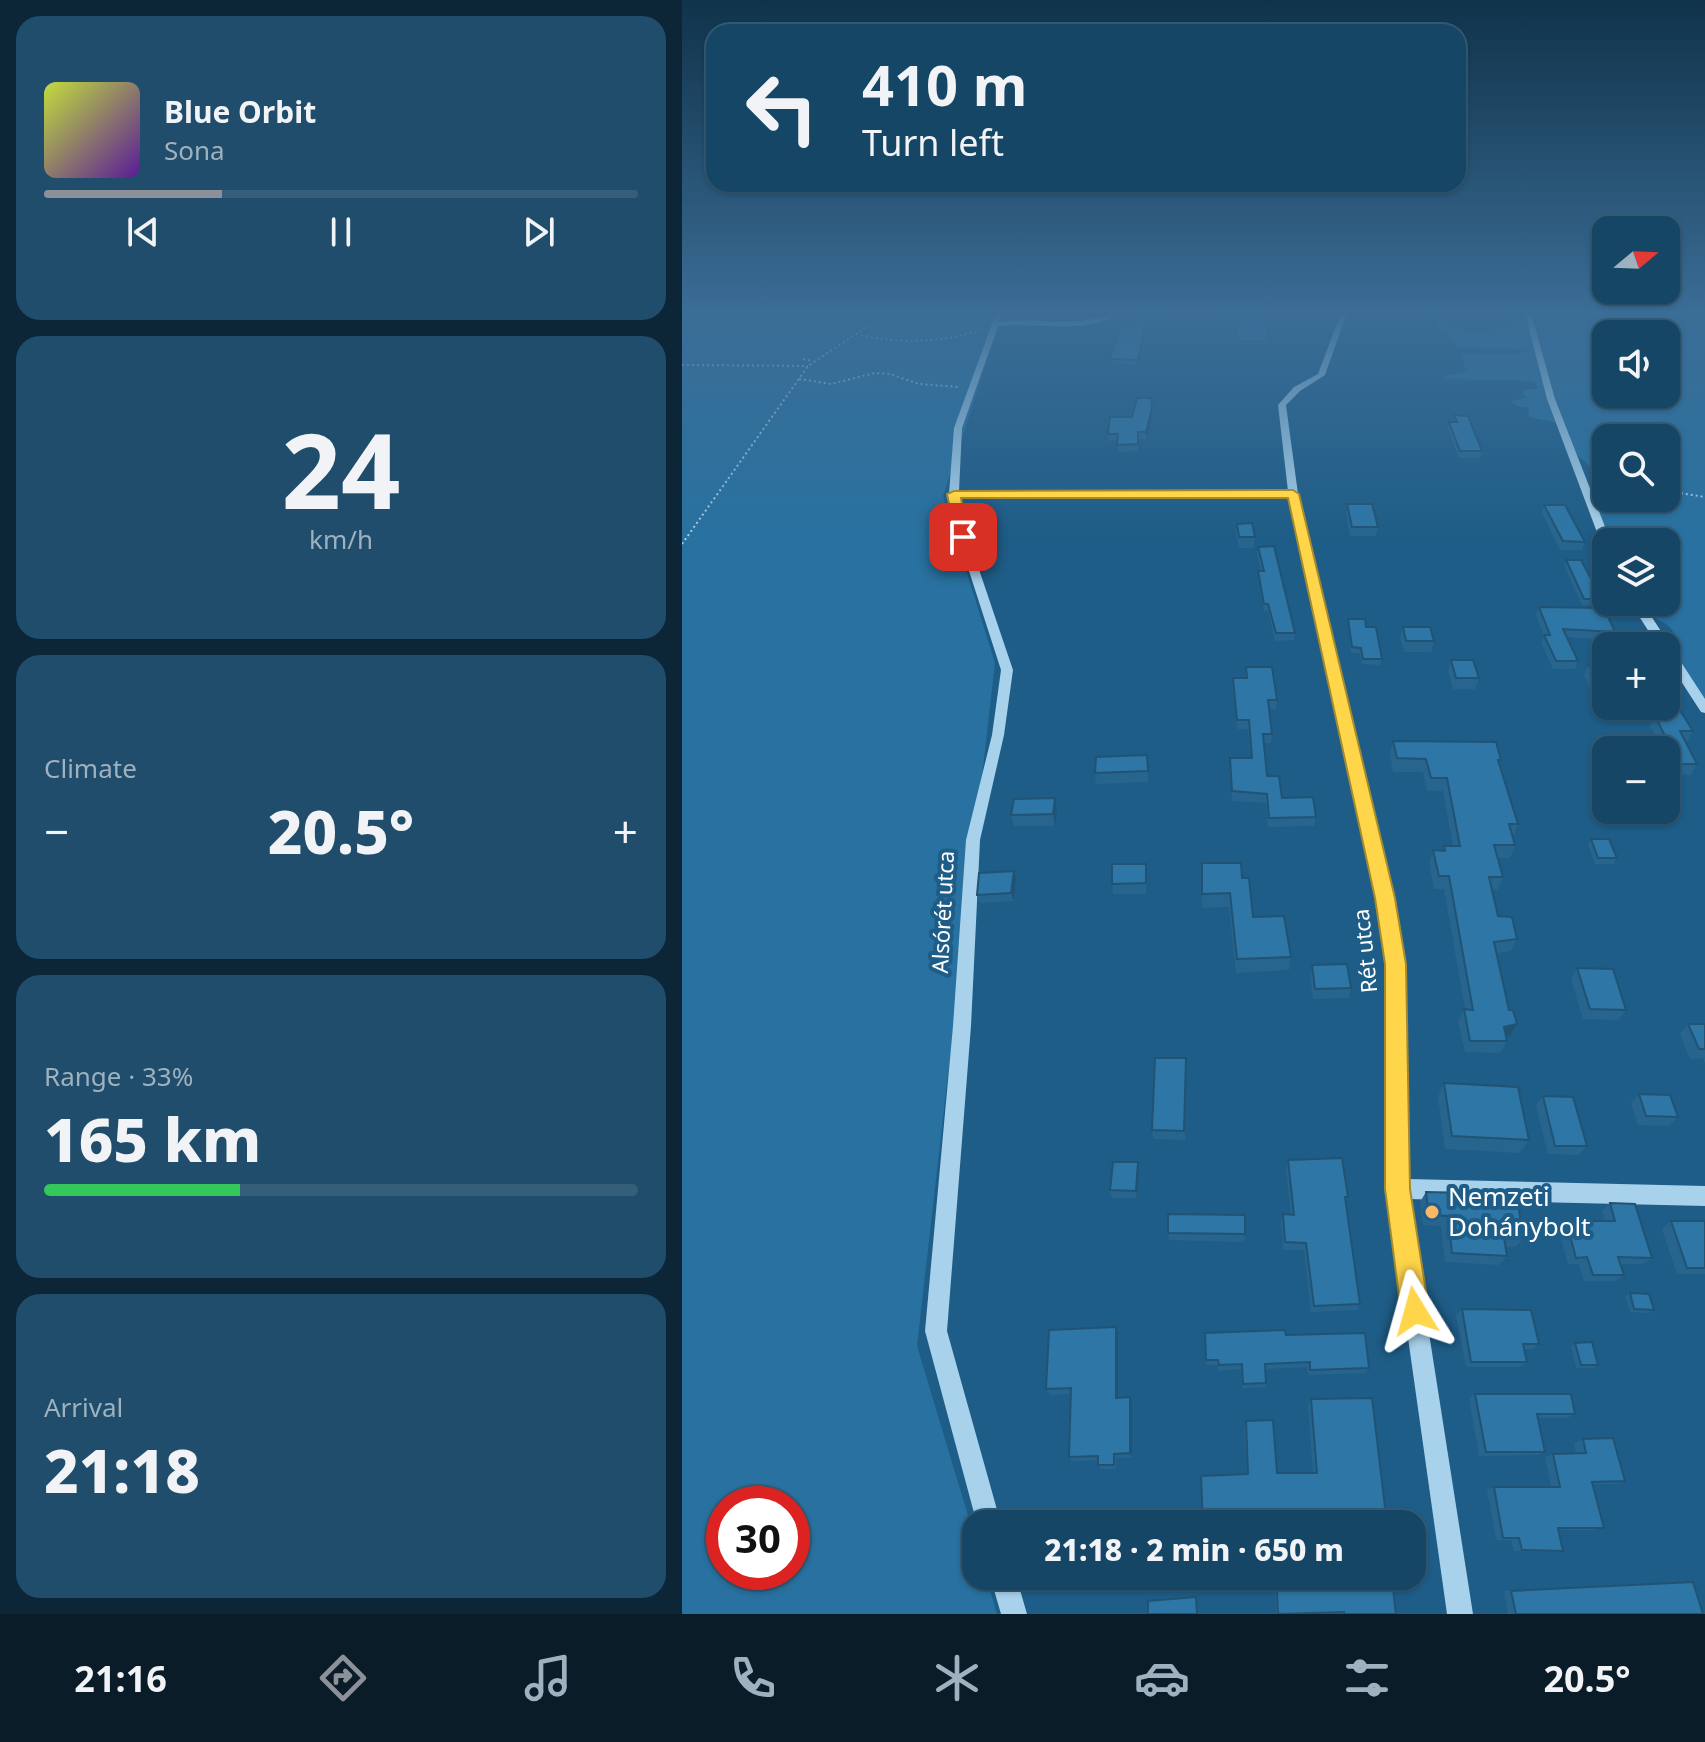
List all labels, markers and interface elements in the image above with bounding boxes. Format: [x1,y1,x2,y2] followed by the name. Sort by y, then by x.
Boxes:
[862,46,1027,122] text: 410 m
[730,56,834,160] icon: left
[164,91,316,132] text: Blue Orbit
[862,118,1004,167] text: Turn left
[164,132,225,168] text: Sona
[121,210,165,254] icon: previous
[319,210,363,254] icon: pause
[517,210,561,254] icon: next
[1592,216,1680,304] north arrow
[1592,216,1680,824] map controls
[1592,320,1680,408] button: sound
[282,398,400,539] text: 24
[1592,424,1680,512] button: search
[929,503,997,571] pin
[941,515,985,559] icon: arrive
[309,521,373,557] text: km/h
[1592,528,1680,616] button: layers
[1592,632,1680,720] button: +
[1592,736,1680,824] button: −
[44,750,137,786] text: Climate
[268,790,414,872] text: 20.5°
[44,801,69,861] text: −
[613,801,638,861] text: +
[924,850,960,974] street label: Alsórét utca
[1345,908,1383,995] street label: Rét utca
[44,1058,193,1094] text: Range · 33%
[44,1098,261,1180] text: 165 km
[1448,1178,1591,1244] place label: Nemzeti Dohánybolt
[1423,1203,1441,1221] marker: Nemzeti Dohánybolt
[1373,1269,1457,1353] position arrow
[44,1389,123,1425] text: Arrival
[44,1429,200,1511] text: 21:18
[706,1486,810,1590] speed limit sign: 30
[1044,1529,1344,1570] text: 21:18 · 2 min · 650 m
[315,1650,371,1706] icon: directions
[520,1650,576,1706] icon: music
[725,1650,781,1706] icon: phone
[929,1650,985,1706] icon: climate
[1134,1650,1190,1706] icon: car
[1339,1650,1395,1706] icon: filters
[74,1654,167,1703] text: 21:16
[1543,1654,1631,1703] text: 20.5°

